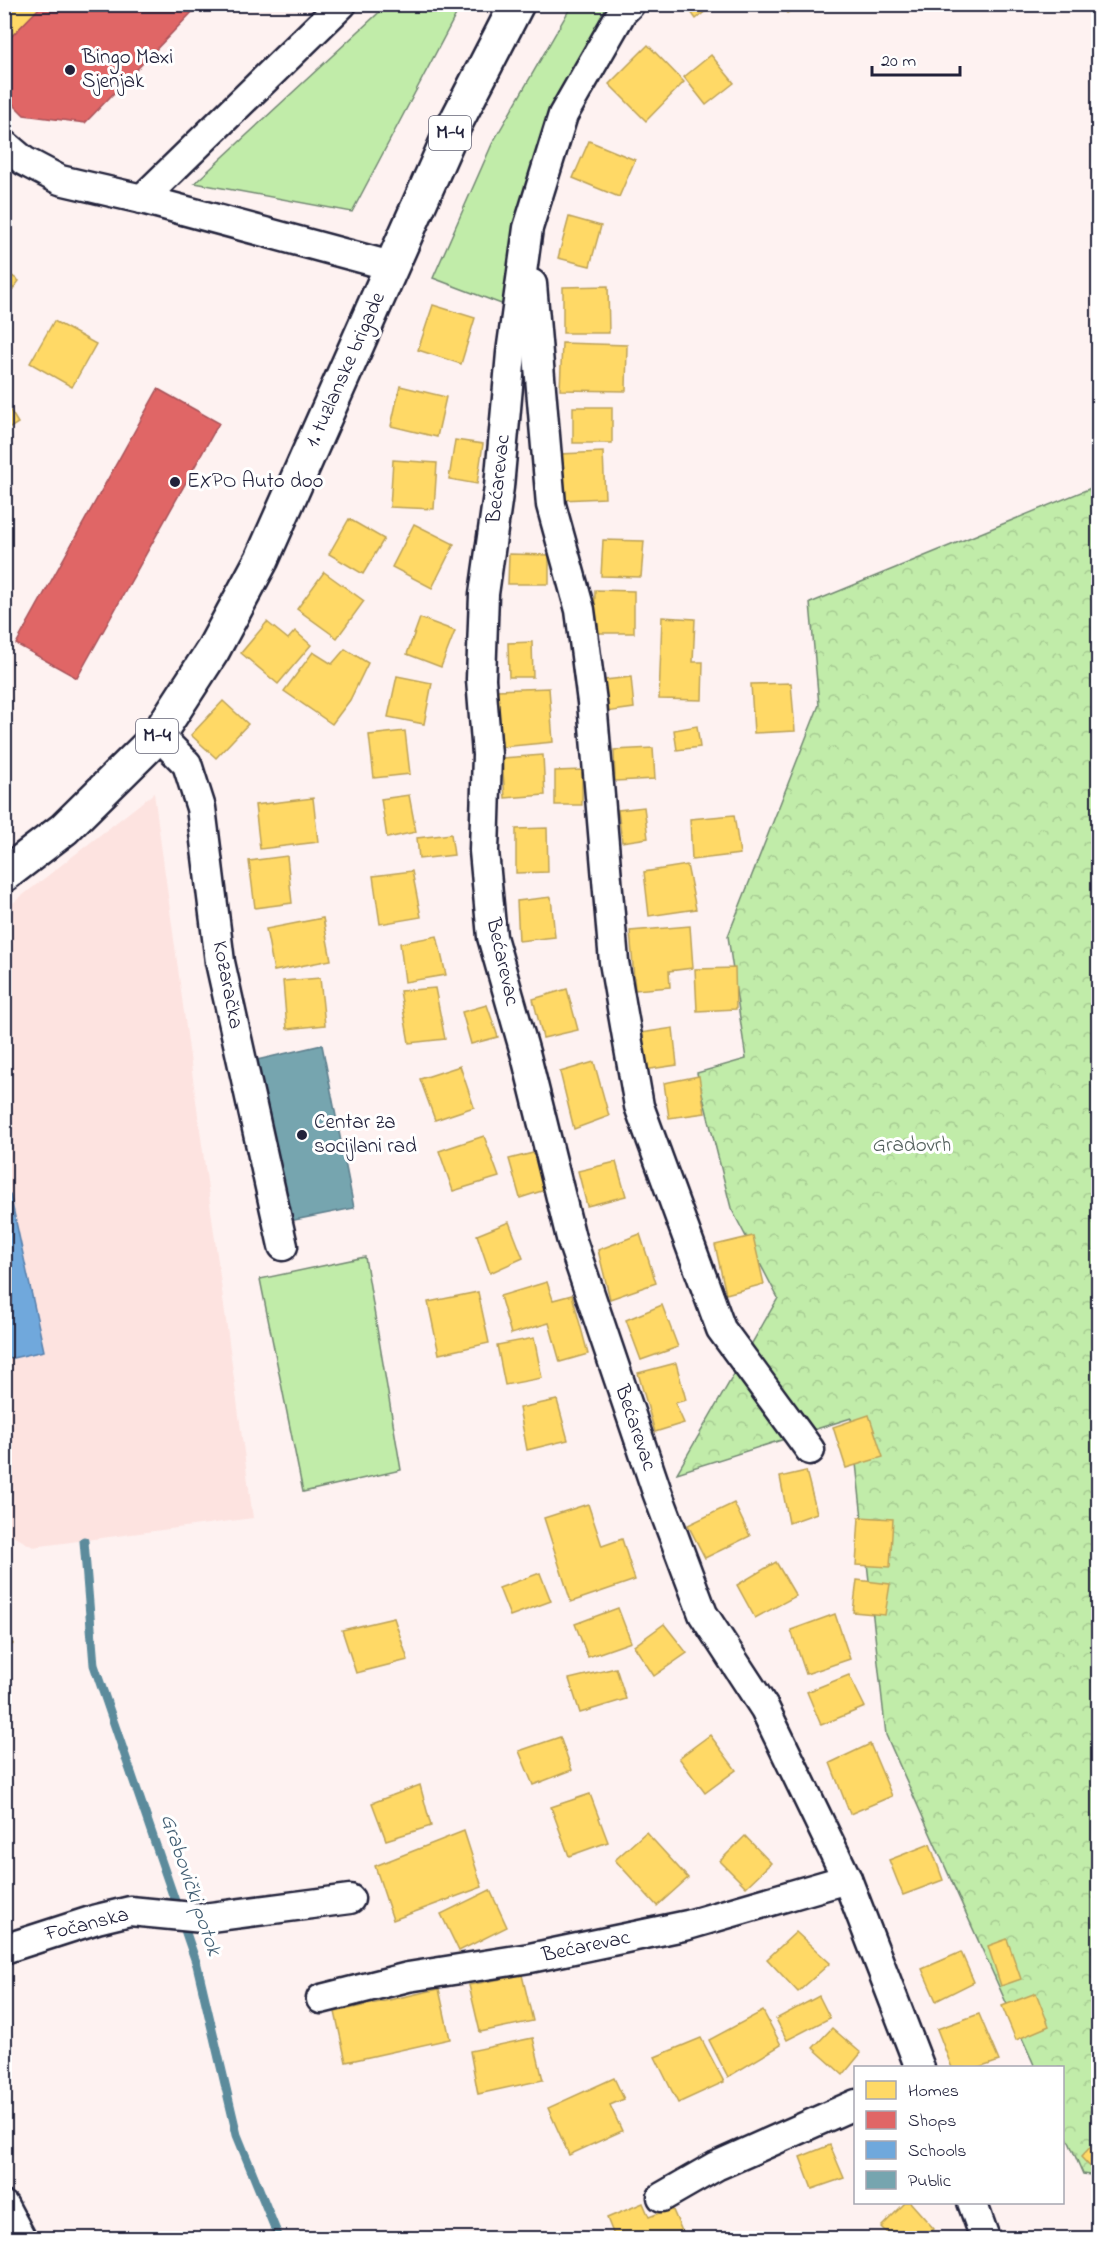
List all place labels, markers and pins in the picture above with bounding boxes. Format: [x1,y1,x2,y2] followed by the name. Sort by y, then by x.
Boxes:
[81,43,173,97] place label: Bingo Maxi Sjenjak
[63,63,77,77] marker: Bingo Maxi Sjenjak
[187,467,324,497] place label: EXPO Auto doo
[168,475,182,489] marker: EXPO Auto doo
[314,1108,417,1162] place label: Centar za socijlani rad
[295,1128,309,1142] marker: Centar za socijlani rad

